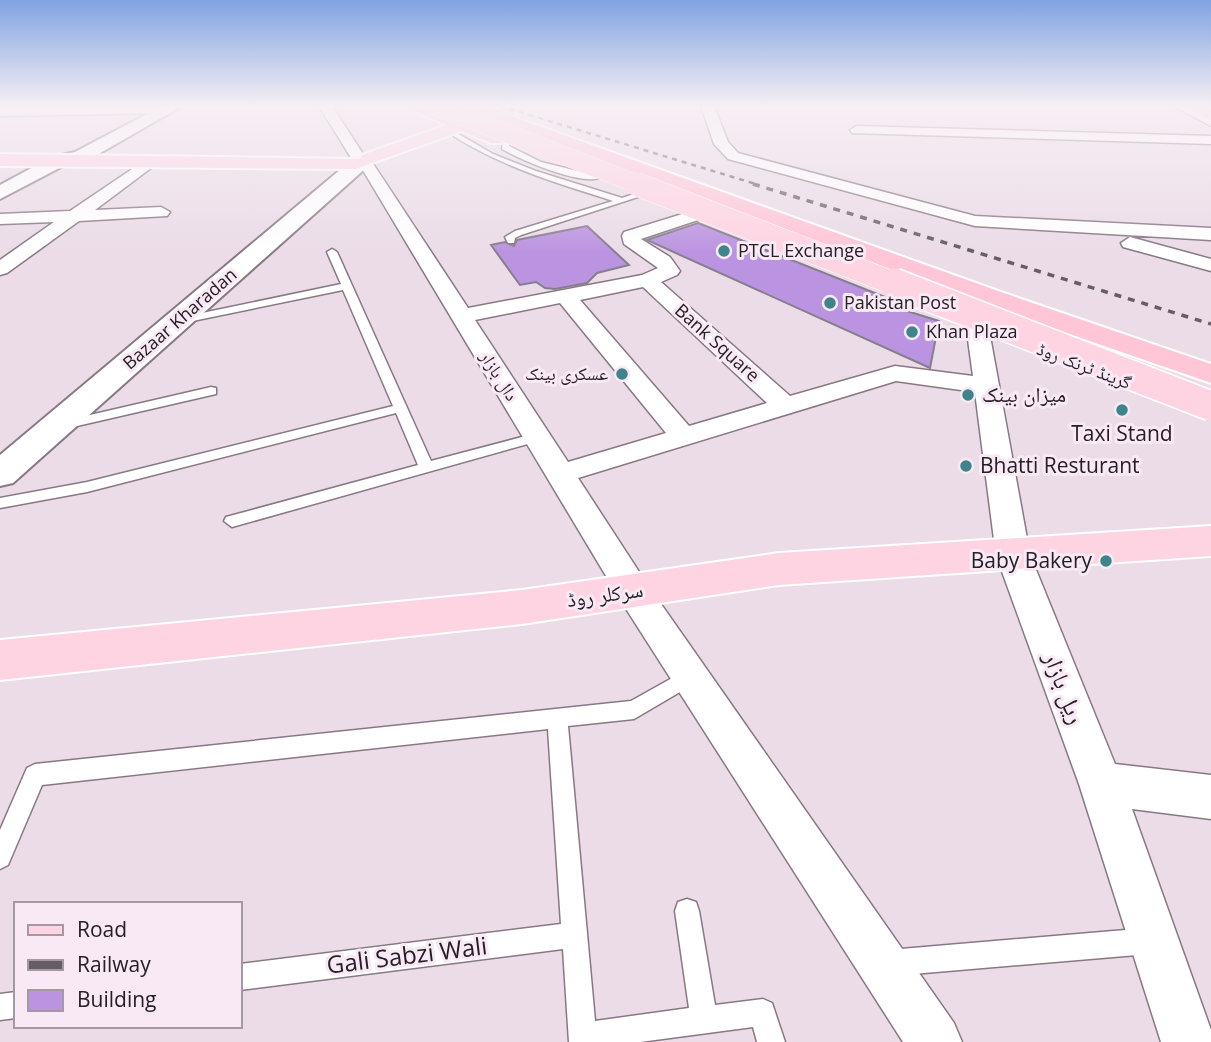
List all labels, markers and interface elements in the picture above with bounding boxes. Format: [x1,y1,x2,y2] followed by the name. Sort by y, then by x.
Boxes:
[738,238,864,262] place label: PTCL Exchange
[716,243,732,259] marker: PTCL Exchange
[117,262,241,374] street label: Bazaar Kharadan
[844,290,956,314] place label: Pakistan Post
[822,295,838,311] marker: Pakistan Post
[670,298,765,387] street label: Bank Square
[926,319,1018,343] place label: Khan Plaza
[904,324,920,340] marker: Khan Plaza
[1034,336,1135,394] street label: گرینڈ ٹرنک روڈ
[475,345,525,405] street label: دال بازار
[525,361,608,385] place label: عسکری بینک
[614,366,630,382] marker: عسکری بینک
[982,380,1066,408] place label: میزان بینک
[960,387,976,403] marker: میزان بینک
[1114,402,1130,418] marker: Taxi Stand
[1071,419,1173,447] place label: Taxi Stand
[980,451,1140,479] place label: Bhatti Resturant
[958,458,974,474] marker: Bhatti Resturant
[971,546,1092,574] place label: Baby Bakery
[1098,553,1114,569] marker: Baby Bakery
[565,575,645,613] street label: سرکلر روڈ
[1036,646,1094,728] street label: ریل بازار
[14,902,242,1028] legend
[77,915,127,943] text: Road
[325,928,489,981] street label: Gali Sabzi Wali
[77,950,151,978] text: Railway
[77,985,156,1013] text: Building

